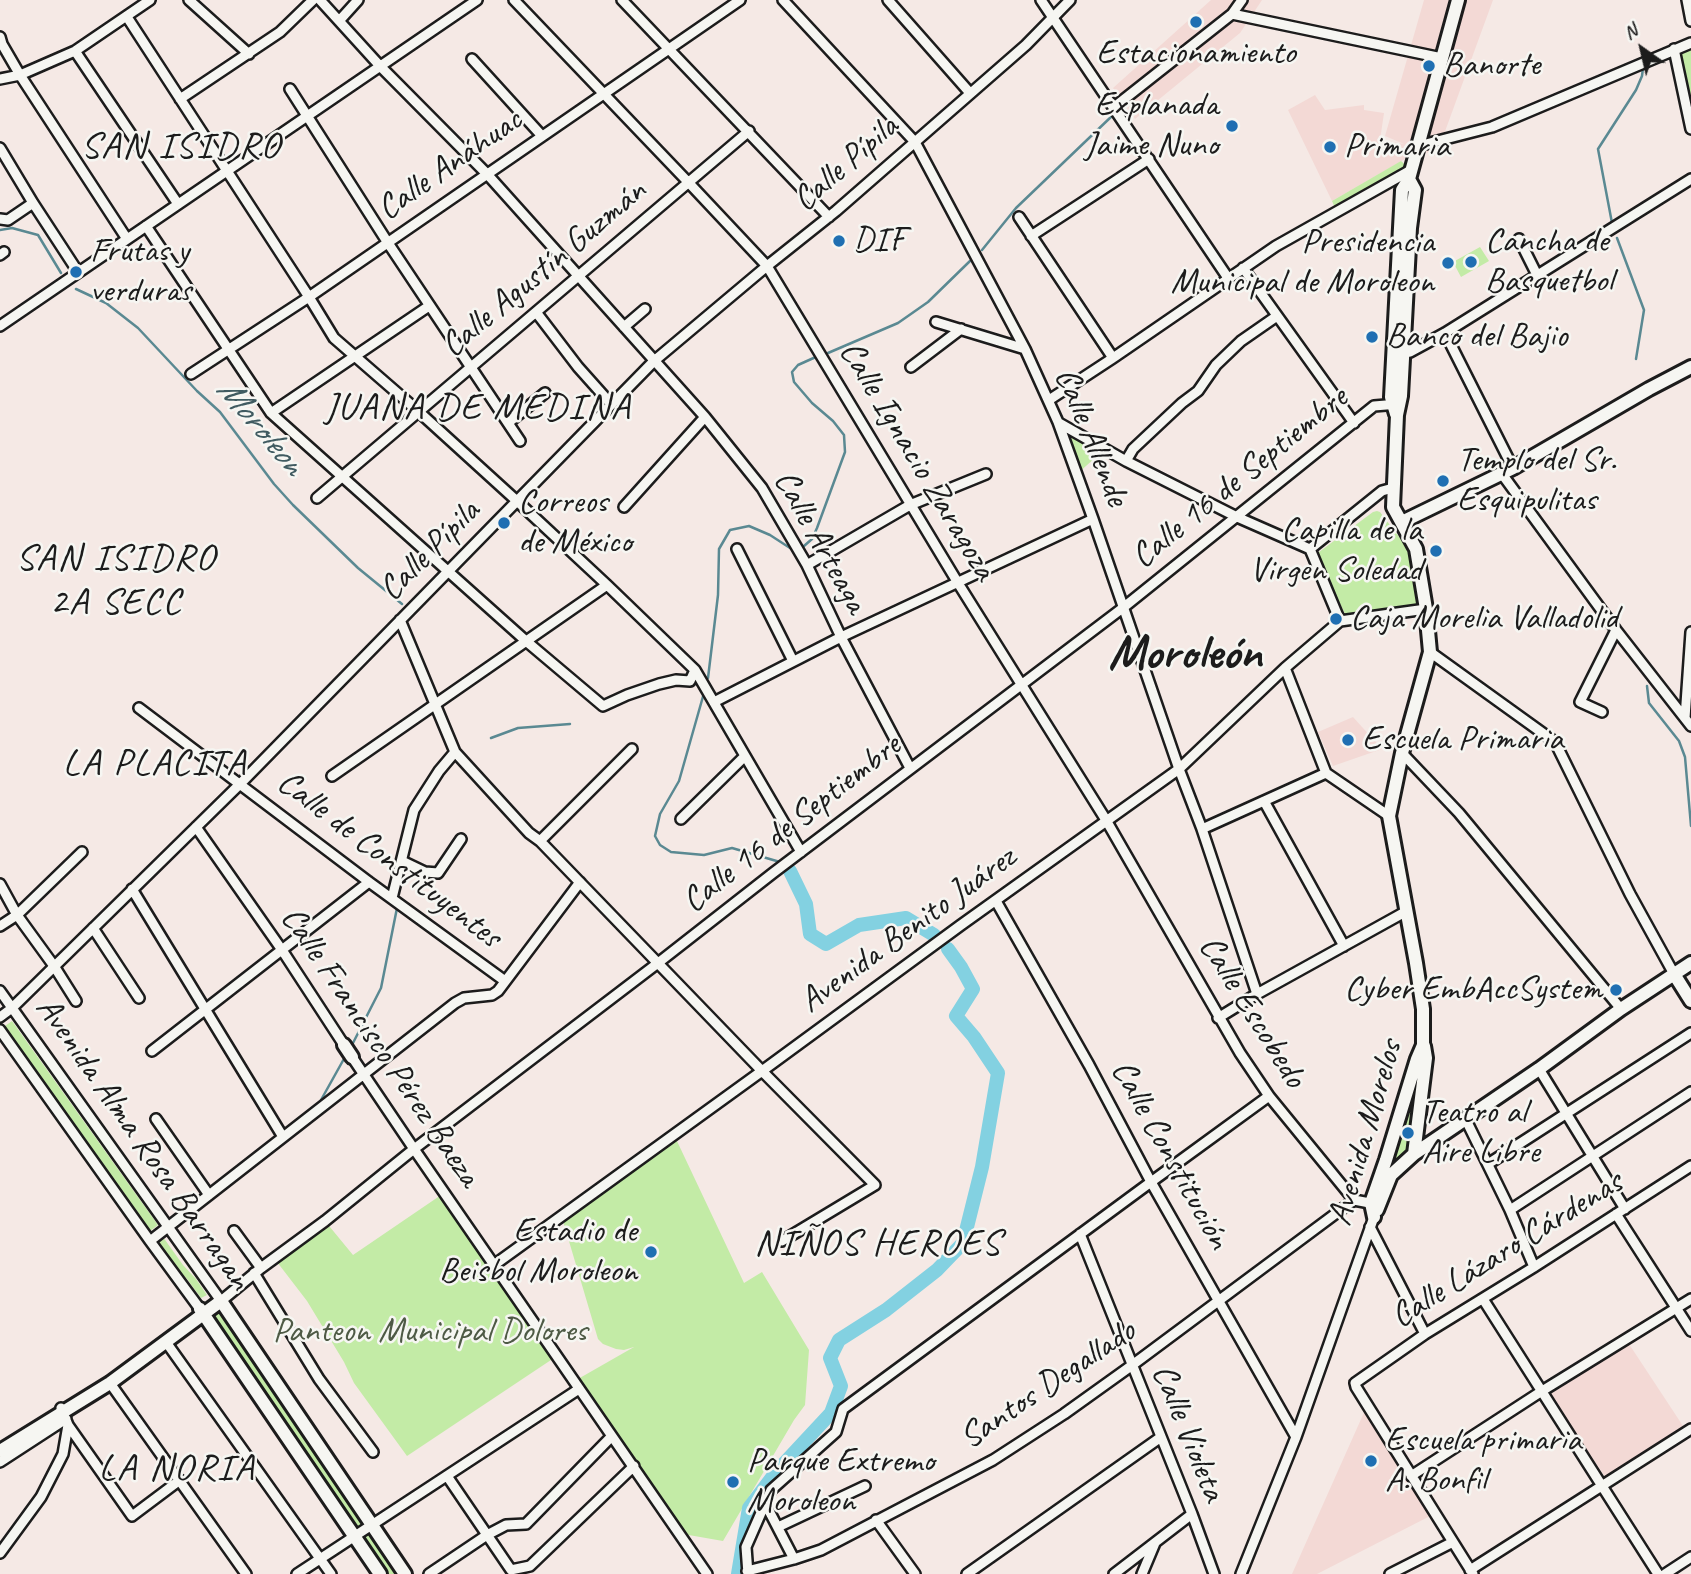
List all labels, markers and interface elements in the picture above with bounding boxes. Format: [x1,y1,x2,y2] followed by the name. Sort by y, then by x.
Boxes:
[1188,14,1204,30] marker: Estacionamiento
[1607,14,1677,84] north arrow
[1619,18,1642,45] text: N
[1096,33,1296,75] place label: Estacionamiento
[1443,45,1540,87] place label: Banorte
[1421,58,1437,74] marker: Banorte
[1084,85,1218,167] place label: Explanada Jaime Nuno
[369,100,531,230] street label: Calle Anáhuac
[785,107,907,221] street label: Calle Pípila
[1224,118,1240,134] marker: Explanada Jaime Nuno
[84,124,278,170] district label: SAN ISIDRO
[1344,126,1449,168] place label: Primaria
[1322,139,1338,155] marker: Primaria
[433,171,655,367] street label: Calle Agustín Guzmán
[853,220,904,262] place label: DIF
[1485,221,1613,303] place label: Cancha de Basquetbol
[1171,222,1434,304] place label: Presidencia Municipal de Moroleon
[90,231,191,313] place label: Frutas y verduras
[831,233,847,249] marker: DIF
[1463,254,1479,270] marker: Cancha de Basquetbol
[1440,255,1456,271] marker: Presidencia Municipal de Moroleon
[68,264,84,280] marker: Frutas y verduras
[1386,316,1567,358] place label: Banco del Bajio
[1364,329,1380,345] marker: Banco del Bajio
[829,334,1005,588] street label: Calle Ignacio Zaragoza
[1044,362,1138,512] street label: Calle Allende
[206,369,314,485] water label: Moroleon
[1123,378,1357,578] street label: Calle 16 de Septiembre
[328,385,628,431] district label: JUANA DE MEDINA
[1457,440,1617,522] place label: Templo del Sr. Esquipulitas
[764,463,876,621] street label: Calle Arteaga
[1435,473,1451,489] marker: Templo del Sr. Esquipulitas
[518,482,632,564] place label: Correos de México
[371,492,489,610] street label: Calle Pípila
[1250,510,1422,592] place label: Capilla de la Virgen Soledad
[496,515,512,531] marker: Correos de México
[19,536,213,626] district label: SAN ISIDRO 2A SECC
[1428,543,1444,559] marker: Capilla de la Virgen Soledad
[1350,598,1618,640] place label: Caja Morelia Valladolid
[1328,611,1344,627] marker: Caja Morelia Valladolid
[1108,626,1262,684] district label: Moroleón
[1362,719,1563,761] place label: Escuela Primaria
[674,725,910,923] street label: Calle 16 de Septiembre
[1340,732,1356,748] marker: Escuela Primaria
[63,741,247,787] district label: LA PLACITA
[268,762,510,958] street label: Calle de Constituyentes
[792,838,1024,1022] street label: Avenida Benito Juárez
[271,899,489,1195] street label: Calle Francisco Pérez Baeza
[1189,928,1315,1096] street label: Calle Escobedo
[1344,969,1602,1011] place label: Cyber EmbAccSystem
[1608,982,1624,998] marker: Cyber EmbAccSystem
[26,989,260,1299] street label: Avenida Alma Rosa Barragan
[1319,1035,1413,1231] street label: Avenida Morelos
[1101,1053,1239,1257] street label: Calle Constitución
[1422,1092,1540,1174] place label: Teatro al Aire Libre
[1400,1125,1416,1141] marker: Teatro al Aire Libre
[1384,1162,1630,1338] street label: Calle Lázaro Cárdenas
[439,1211,637,1293] place label: Estadio de Beisbol Moroleon
[756,1221,1000,1267] district label: NIÑOS HEROES
[643,1244,659,1260] marker: Estadio de Beisbol Moroleon
[273,1311,587,1353] park label: Panteon Municipal Dolores
[952,1311,1144,1459] street label: Santos Degallado
[1142,1359,1234,1507] street label: Calle Violeta
[1385,1420,1581,1502] place label: Escuela primaria A. Bonfil
[747,1441,934,1523] place label: Parque Extremo Moroleon
[101,1446,253,1492] district label: LA NORIA
[1363,1453,1379,1469] marker: Escuela primaria A. Bonfil
[725,1474,741,1490] marker: Parque Extremo Moroleon

